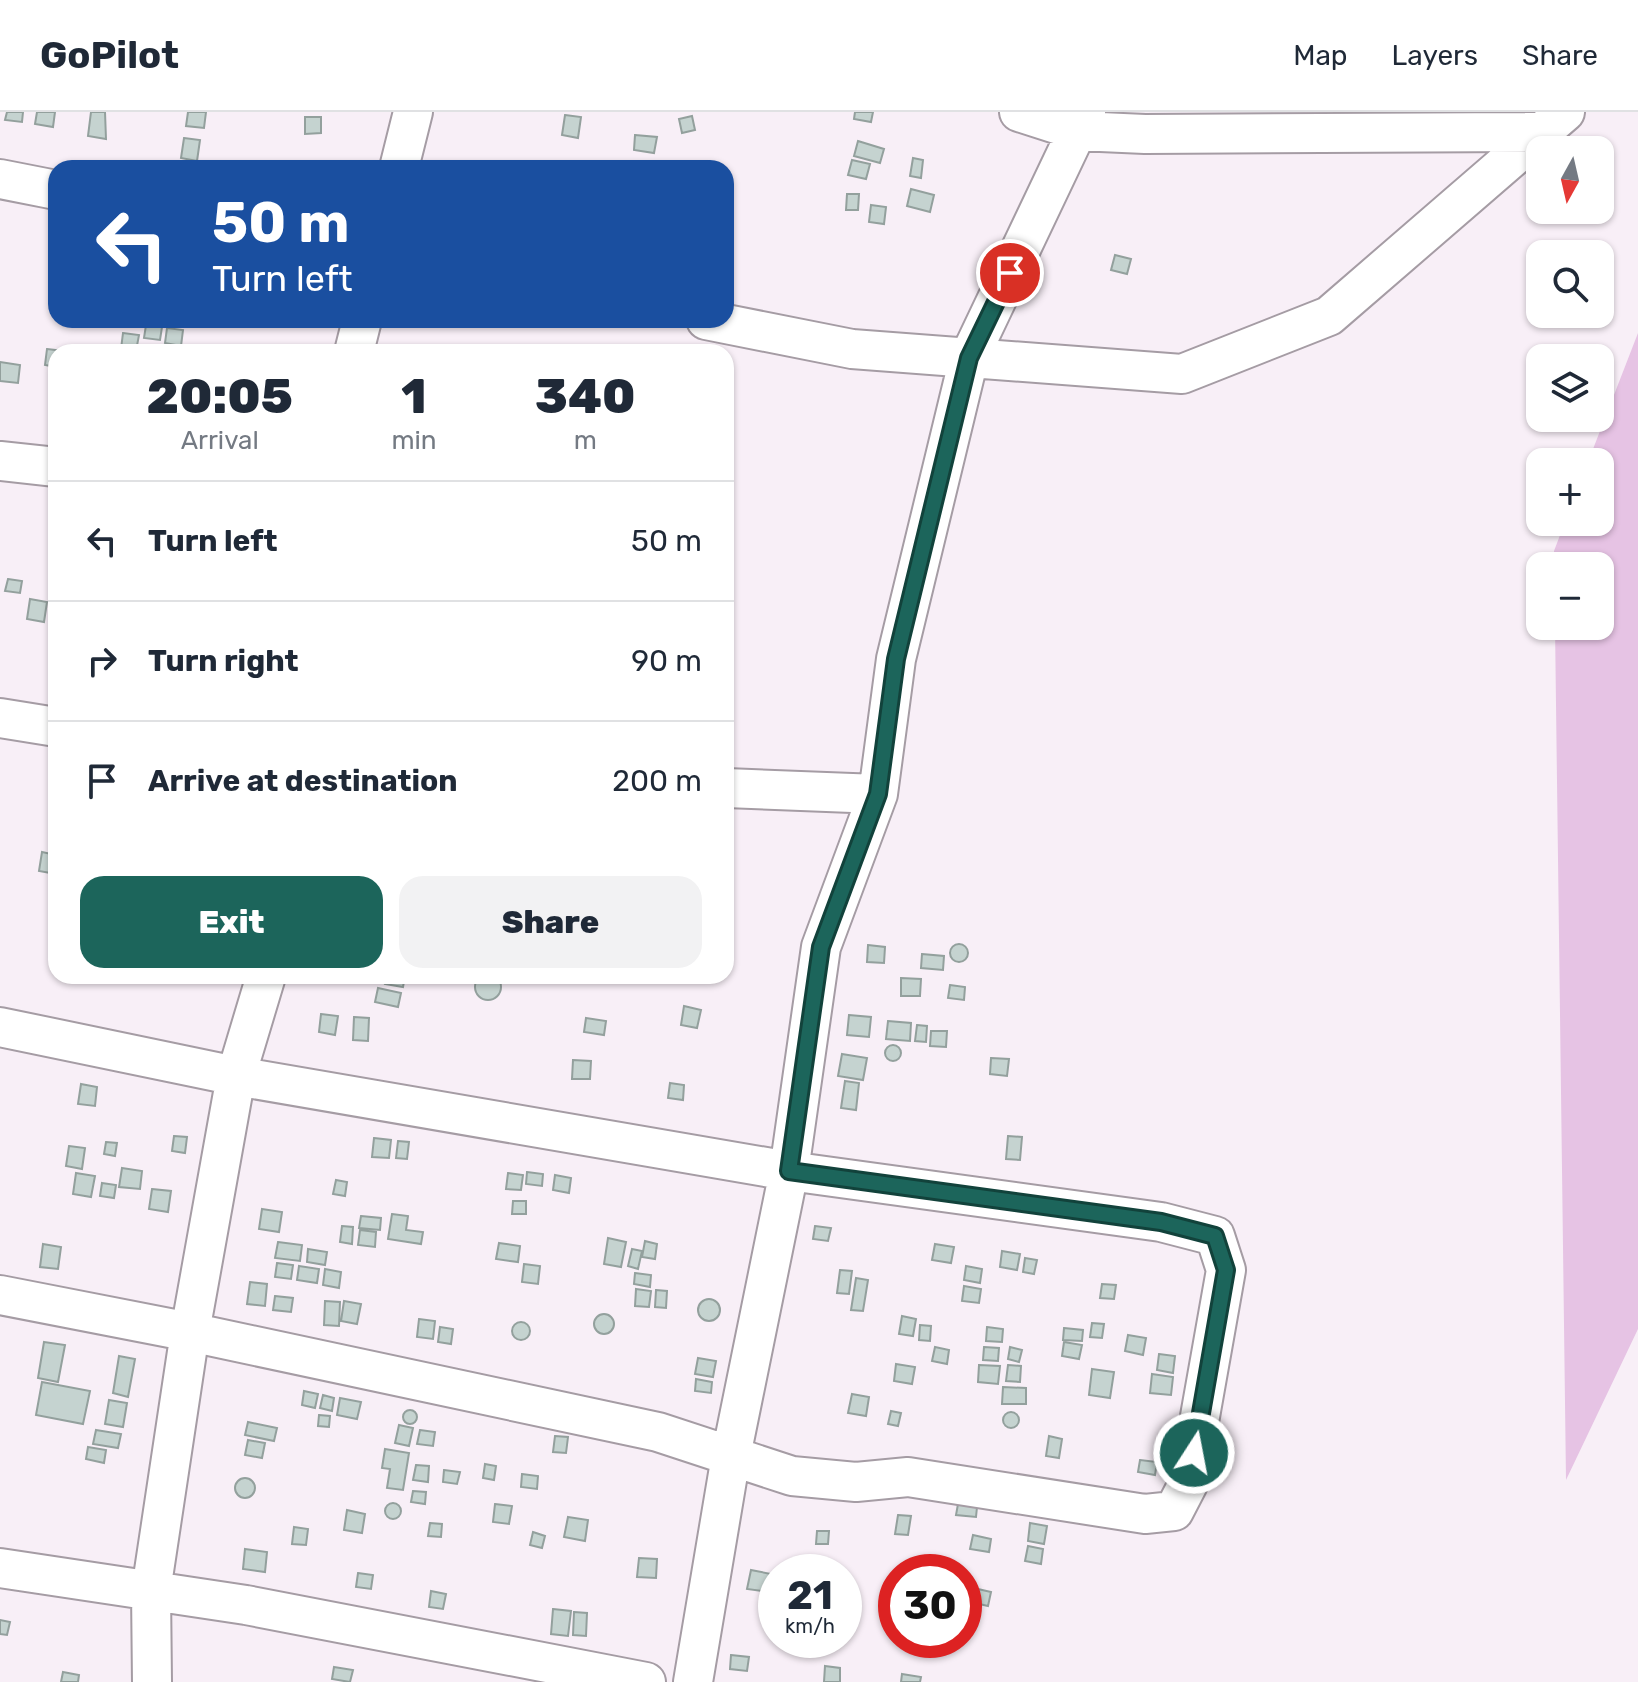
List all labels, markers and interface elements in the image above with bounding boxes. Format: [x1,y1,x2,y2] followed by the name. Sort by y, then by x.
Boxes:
[40,32,179,78] text: GoPilot
[1293,39,1348,72] text: Map
[1392,39,1478,72] text: Layers
[1522,39,1598,72] text: Share
[1526,136,1614,224] north arrow
[1526,136,1614,640] map controls
[212,190,349,256] text: 50 m
[80,192,184,296] icon: left
[976,239,1044,307] pin
[1526,240,1614,328] button: search
[988,251,1032,295] icon: arrive
[212,257,353,300] text: Turn left
[1526,344,1614,432] button: layers
[147,368,293,425] text: 20:05
[401,368,427,425] text: 1
[535,368,636,425] text: 340
[181,425,259,456] text: Arrival
[391,425,437,456] text: min
[574,425,597,456] text: m
[1526,448,1614,536] button: +
[80,519,124,563] icon: left
[148,523,278,559] text: Turn left
[631,523,702,559] text: 50 m
[1526,552,1614,640] button: −
[80,639,124,683] icon: right
[148,643,299,679] text: Turn right
[631,643,702,679] text: 90 m
[80,759,124,803] icon: arrive
[148,763,458,799] text: Arrive at destination
[612,763,702,799] text: 200 m
[80,876,383,968] button: Exit
[399,876,702,968] button: Share
[1152,1411,1236,1495] position arrow
[878,1554,982,1658] speed limit sign: 30
[787,1572,833,1619] text: 21
[785,1614,835,1638] text: km/h

